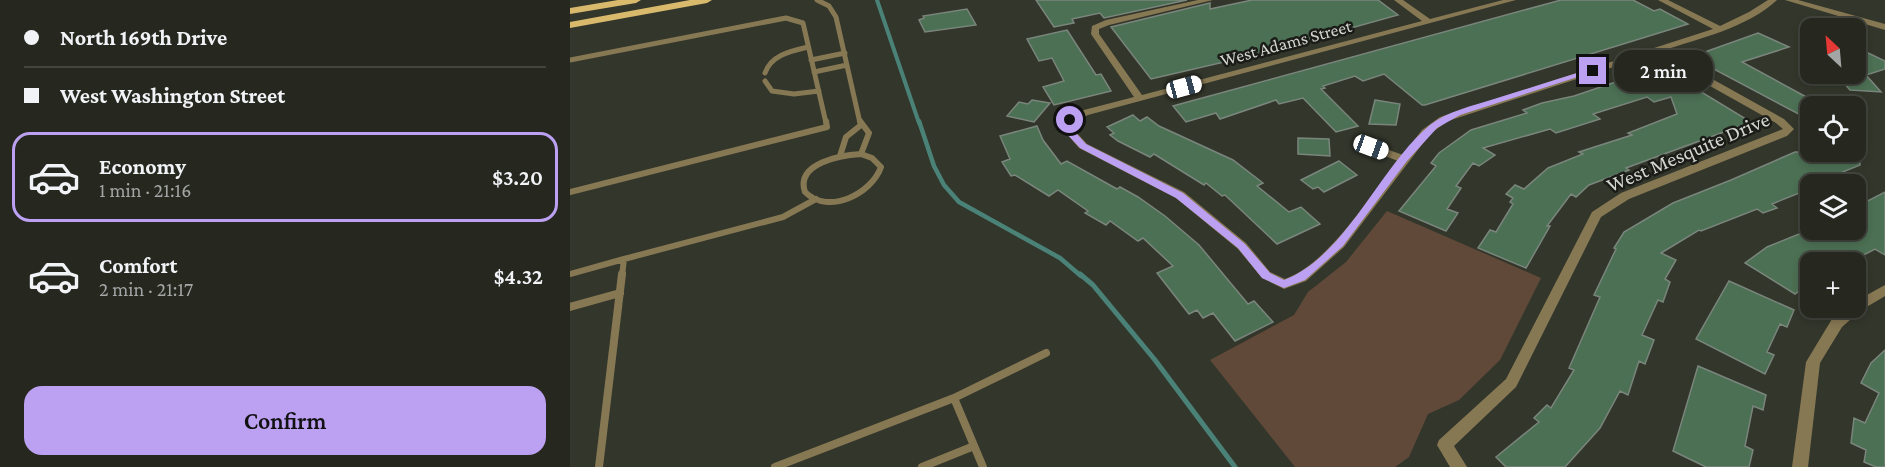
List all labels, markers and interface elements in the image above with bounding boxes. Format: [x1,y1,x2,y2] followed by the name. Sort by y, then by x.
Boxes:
[1218,16,1355,70] street label: West Adams Street
[1800,18,1866,84] north arrow
[1800,18,1866,318] map controls
[60,25,227,50] text: North 169th Drive
[1614,50,1713,92] callout: 2 min
[1579,57,1606,84] route end
[1640,60,1687,82] text: 2 min
[1164,74,1204,100] car
[60,83,285,108] text: West Washington Street
[1800,96,1866,162] button: locate
[1056,106,1083,133] route start
[1603,107,1773,197] street label: West Mesquite Drive
[1351,132,1391,162] car
[27,150,81,204] icon: car
[99,154,186,179] text: Economy
[492,165,543,190] text: $3.20
[1800,174,1866,240] button: layers
[99,179,191,201] text: 1 min · 21:16
[27,249,81,303] icon: car
[1800,252,1866,318] button: +
[99,253,177,278] text: Comfort
[494,264,543,289] text: $4.32
[99,278,193,300] text: 2 min · 21:17
[24,386,546,455] button: Confirm

